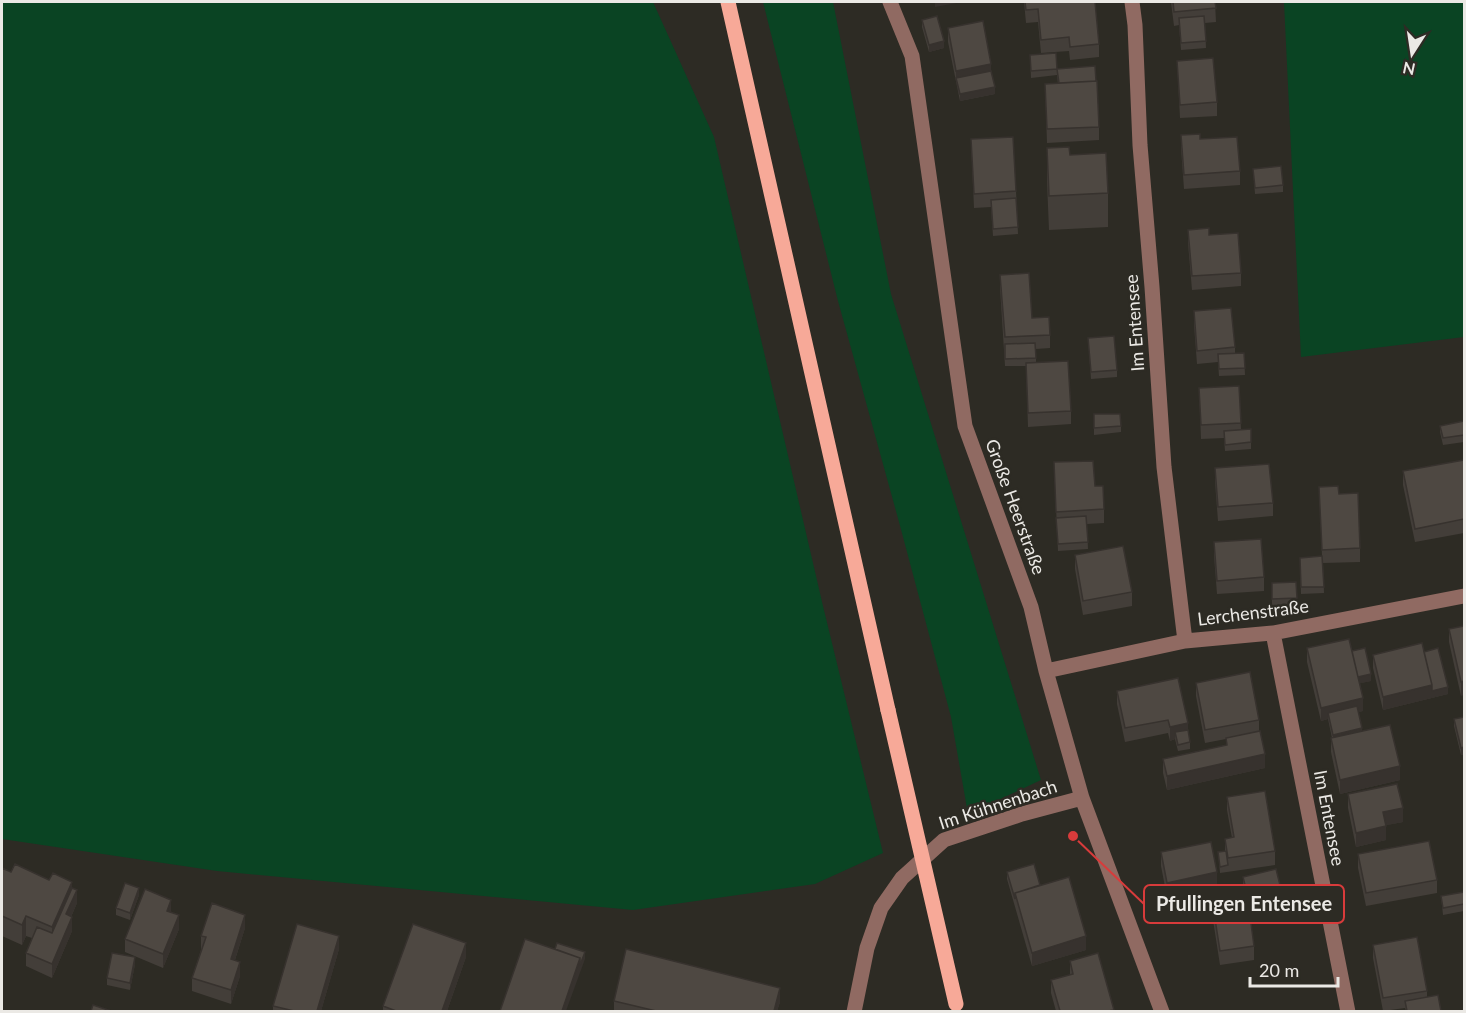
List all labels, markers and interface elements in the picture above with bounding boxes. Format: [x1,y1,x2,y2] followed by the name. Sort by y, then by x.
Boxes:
[1382,24,1442,84] north arrow
[1401,59,1417,80] text: N
[1120,274,1148,372] street label: Im Entensee
[981,436,1051,577] street label: Große Heerstraße
[1196,594,1310,630] street label: Lerchenstraße
[1310,768,1350,868] street label: Im Entensee
[936,775,1060,834] street label: Im Kühnenbach
[1144,885,1344,923] callout: Pfullingen Entensee
[1156,891,1332,915] text: Pfullingen Entensee
[1250,950,1338,988] scale bar
[1259,959,1299,981] text: 20 m

